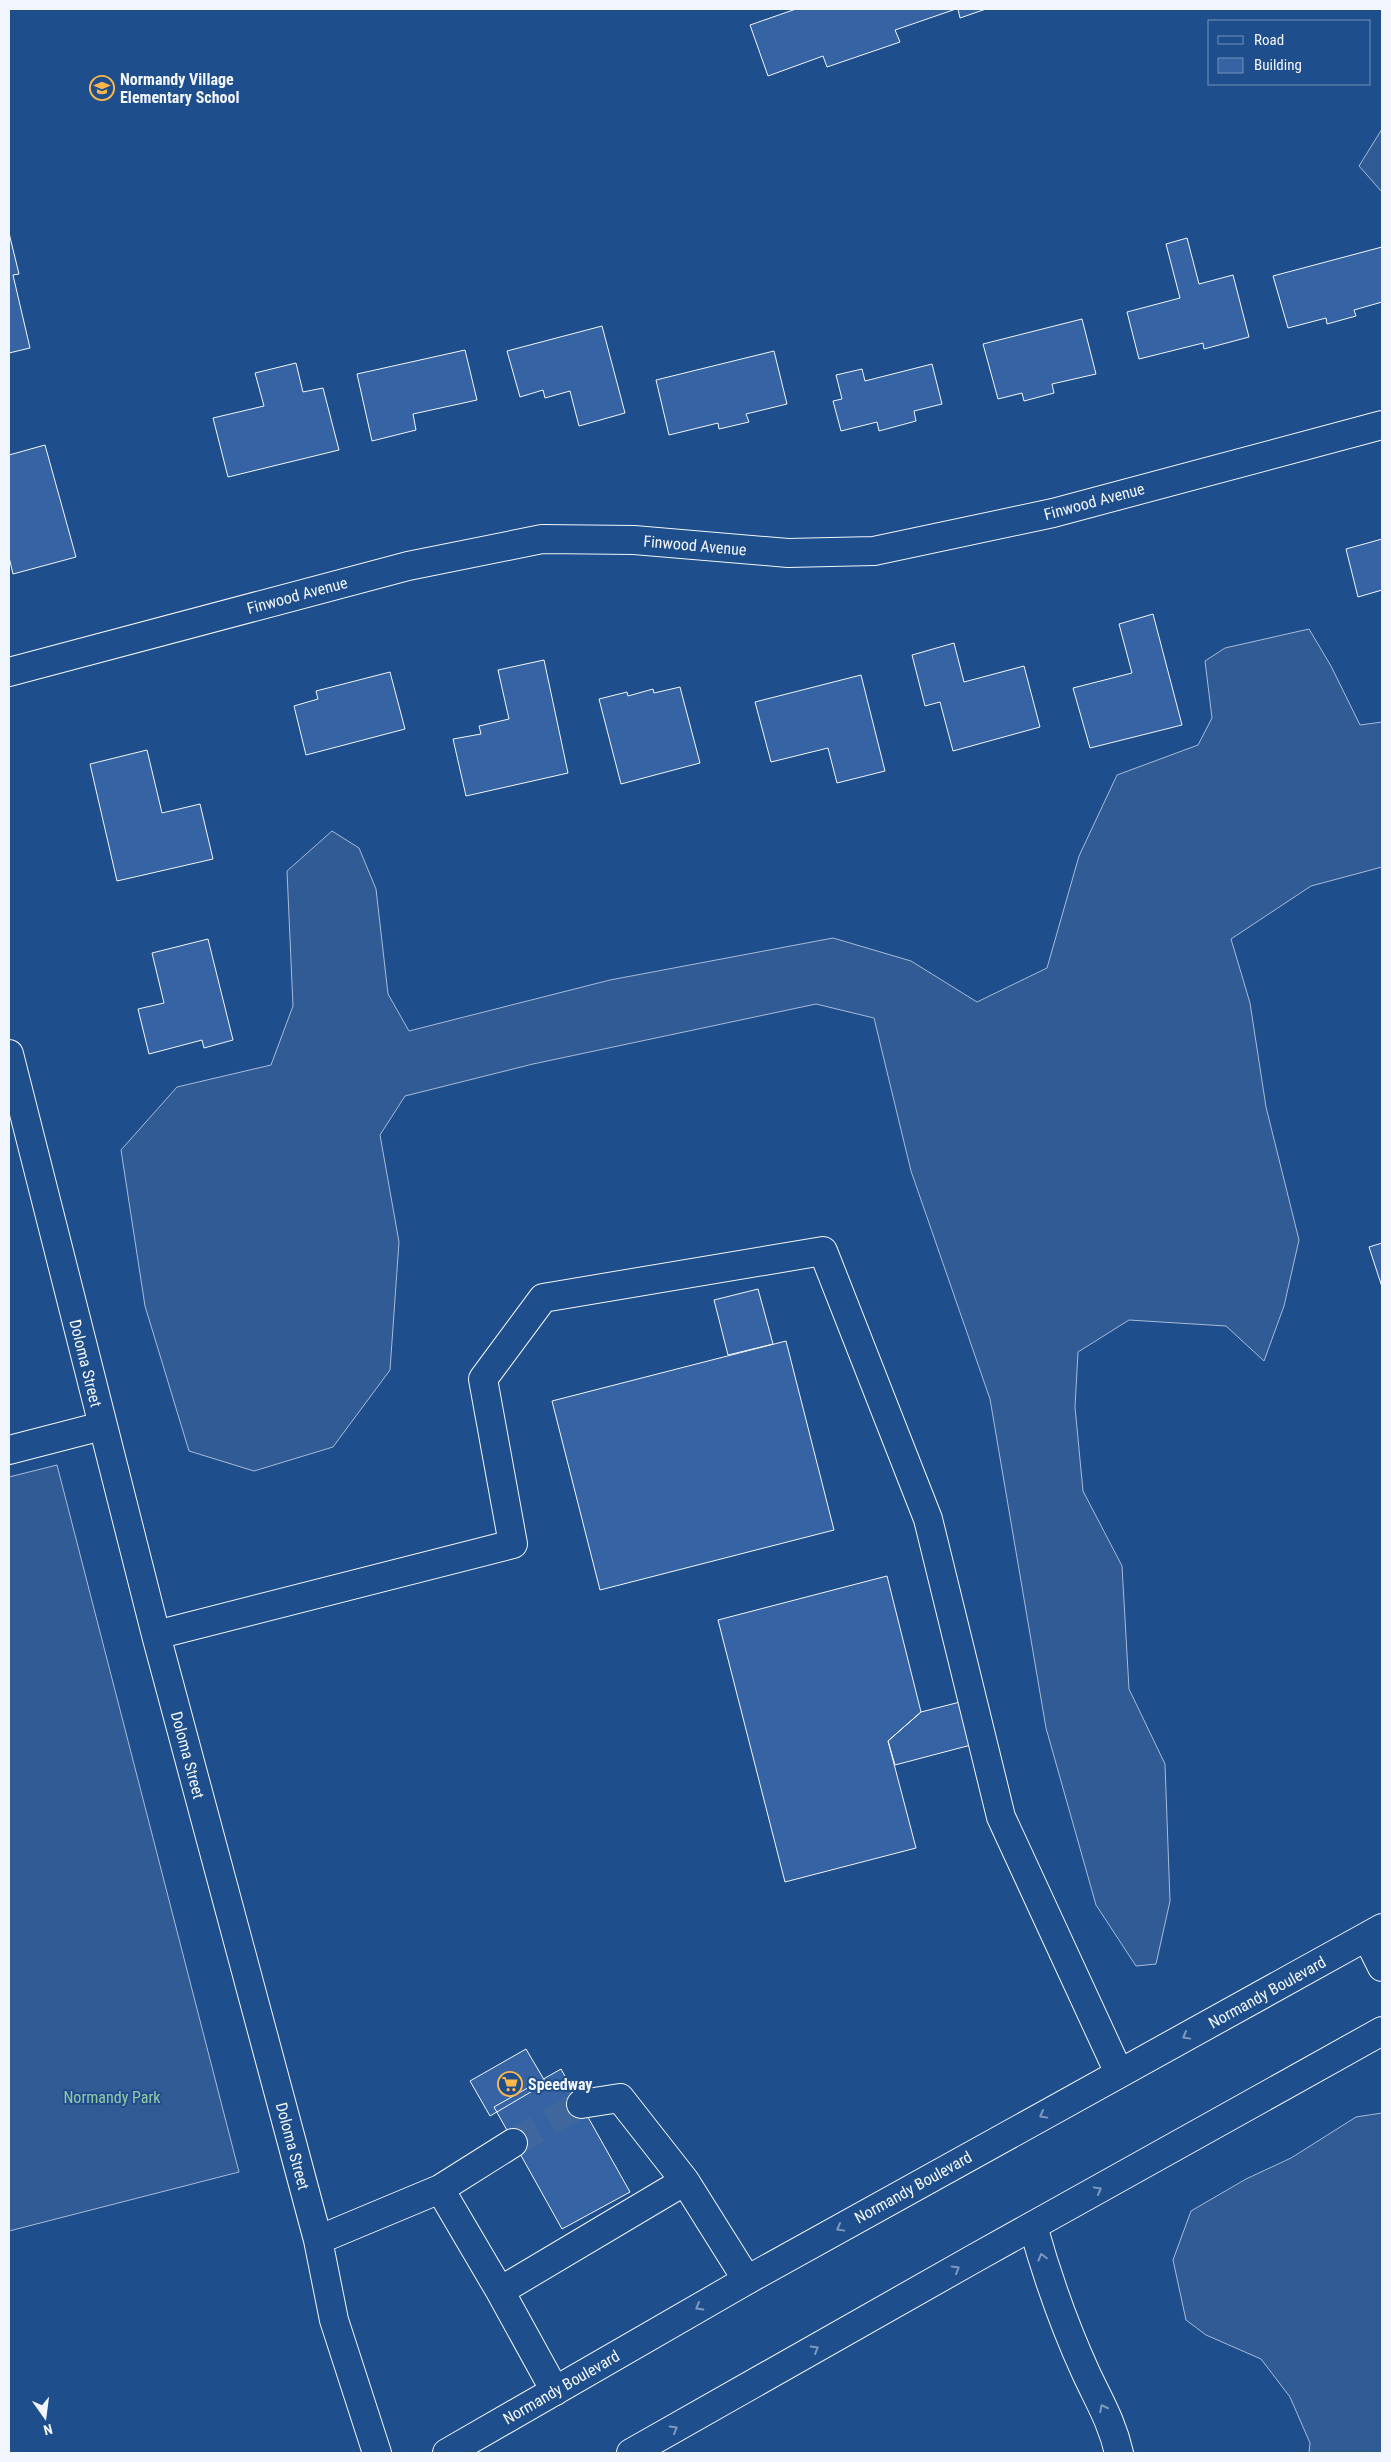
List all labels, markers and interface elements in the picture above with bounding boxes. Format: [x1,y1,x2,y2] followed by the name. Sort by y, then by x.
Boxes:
[1208,20,1371,85] legend
[1254,31,1284,49] text: Road
[1254,56,1302,74] text: Building
[120,70,239,107] place label: Normandy Village Elementary School
[89,75,115,101] school or university icon: Normandy Village Elementary School
[1042,479,1146,524] street label: Finwood Avenue
[643,532,747,559] street label: Finwood Avenue
[245,573,349,618] street label: Finwood Avenue
[65,1317,106,1409] street label: Doloma Street
[167,1709,208,1801] street label: Doloma Street
[1205,1952,1329,2033] street label: Normandy Boulevard
[1182,2030,1191,2040] one-way arrow
[497,2071,523,2097] supermarket icon: Speedway
[528,2075,592,2094] place label: Speedway
[63,2088,161,2107] park label: Normandy Park
[272,2100,313,2192] street label: Doloma Street
[1040,2109,1049,2119] one-way arrow
[851,2147,975,2228] street label: Normandy Boulevard
[1093,2186,1102,2196] one-way arrow
[837,2221,846,2231] one-way arrow
[1037,2253,1048,2262] one-way arrow
[951,2265,960,2275] one-way arrow
[695,2301,704,2311] one-way arrow
[809,2345,818,2355] one-way arrow
[500,2346,623,2428] street label: Normandy Boulevard
[20,2392,70,2442] north arrow
[1099,2404,1109,2413] one-way arrow
[42,2421,54,2438] text: N
[668,2425,677,2435] one-way arrow

